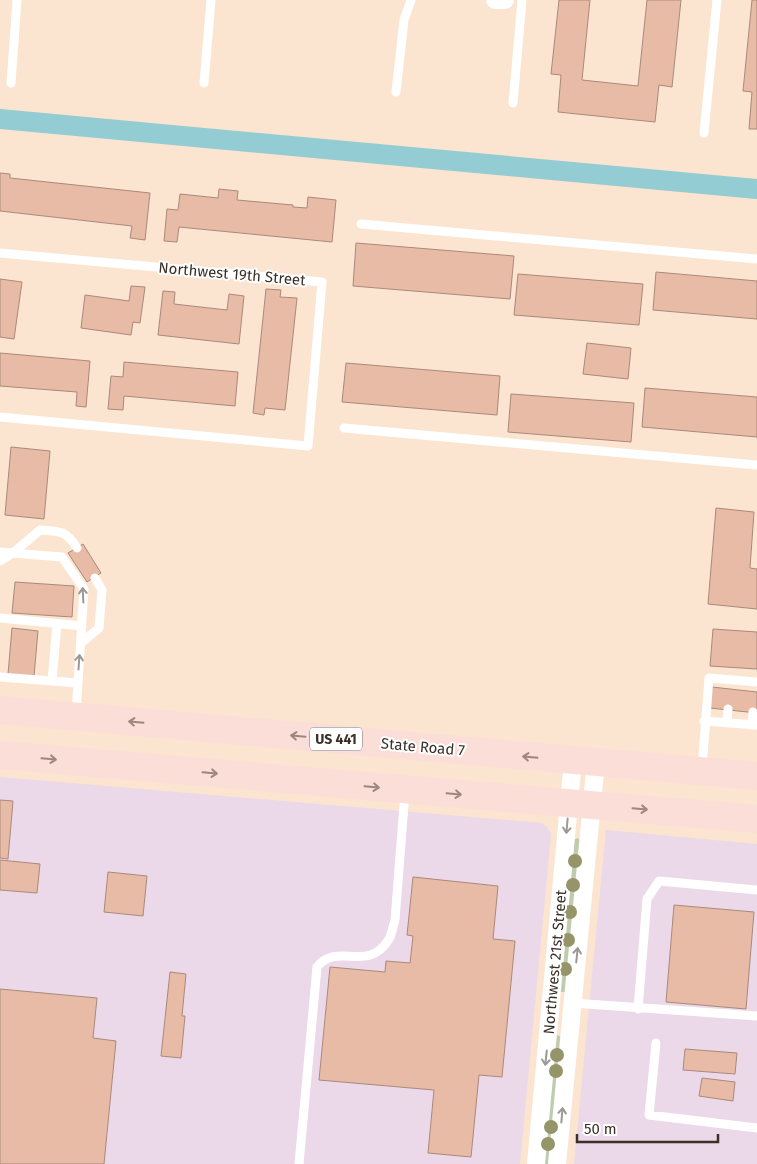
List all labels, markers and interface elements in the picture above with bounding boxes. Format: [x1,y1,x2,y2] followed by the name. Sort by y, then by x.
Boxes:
[158,259,307,289] street label: Northwest 19th Street
[78,587,87,603] one-way arrow
[75,655,84,671] one-way arrow
[129,717,145,727] one-way arrow
[310,728,362,751] road number: US 441
[291,731,307,741] one-way arrow
[380,734,466,760] street label: State Road 7
[522,752,538,761] one-way arrow
[40,754,56,764] one-way arrow
[202,768,218,777] one-way arrow
[364,782,380,791] one-way arrow
[445,789,461,798] one-way arrow
[632,805,648,814] one-way arrow
[562,818,572,834] one-way arrow
[540,888,570,1035] street label: Northwest 21st Street
[572,947,582,963] one-way arrow
[541,1050,551,1066] one-way arrow
[557,1108,567,1124] one-way arrow
[577,1112,718,1144] scale bar
[584,1120,617,1138] text: 50 m

